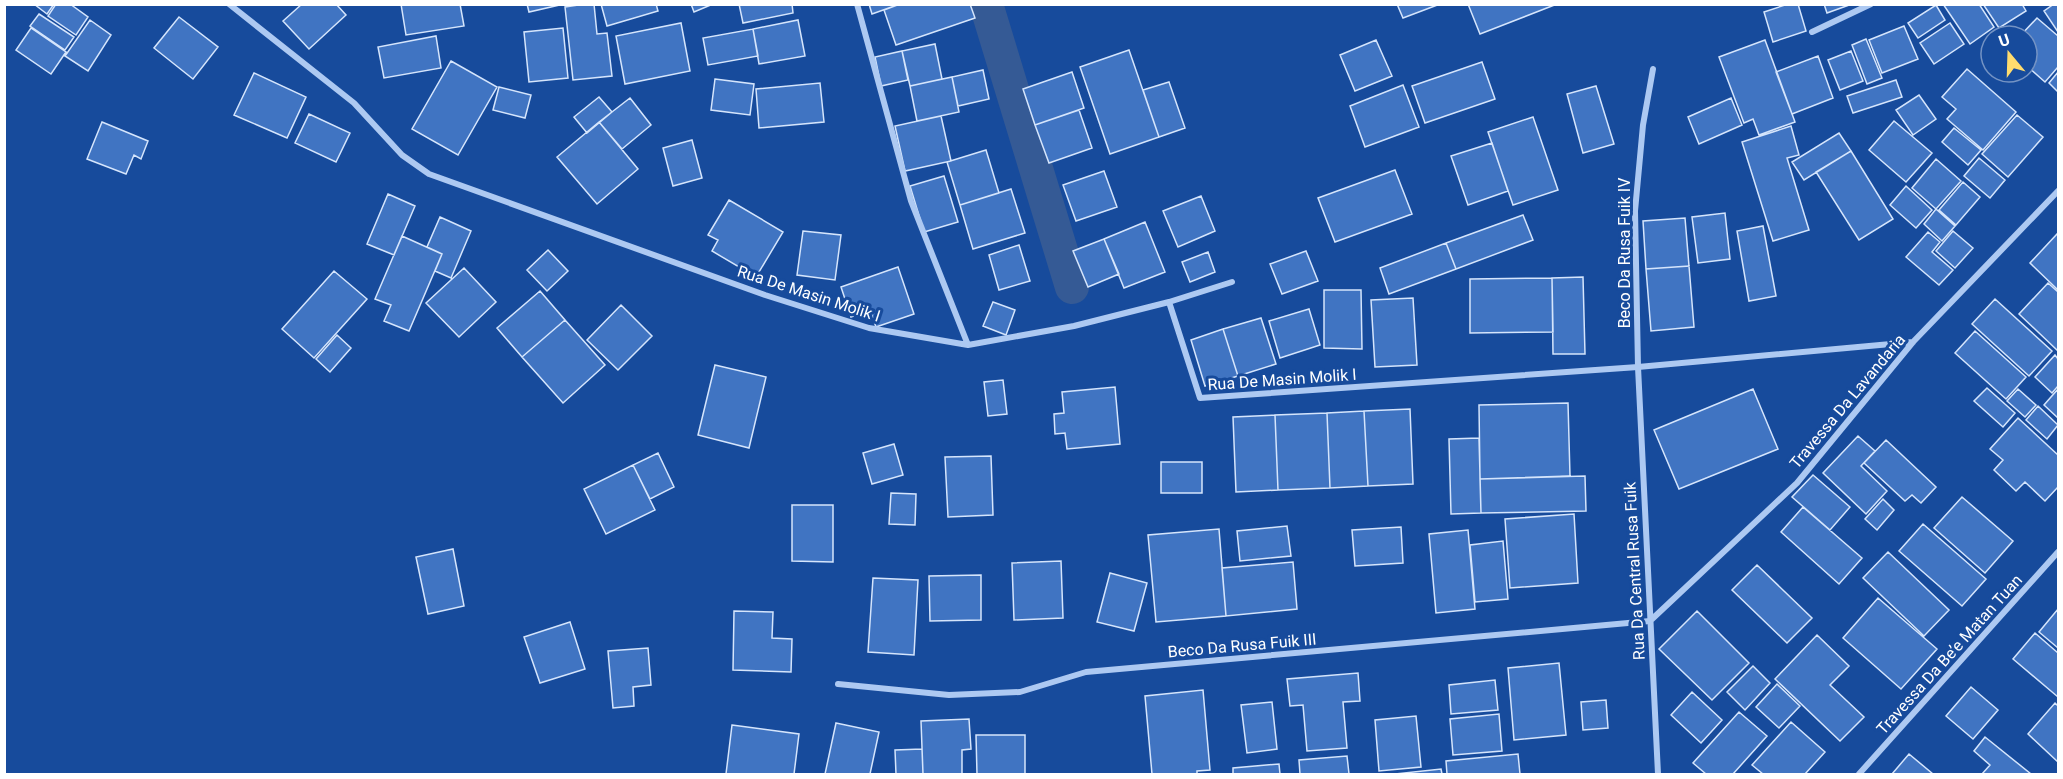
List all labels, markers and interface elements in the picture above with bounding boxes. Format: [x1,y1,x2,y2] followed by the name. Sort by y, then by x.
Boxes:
[1979,24,2039,84] north arrow
[1996,30,2012,51] text: U
[1615,178,1634,328] street label: Beco Da Rusa Fuik IV
[735,261,883,326] street label: Rua De Masin Molik I
[1786,330,1909,472] street label: Travessa Da Lavandaria
[1207,365,1357,394] street label: Rua De Masin Molik I
[1620,481,1649,660] street label: Rua Da Central Rusa Fuik
[1873,571,2026,738] street label: Travessa Da Be’e Matan Tuan
[1167,630,1317,661] street label: Beco Da Rusa Fuik III

